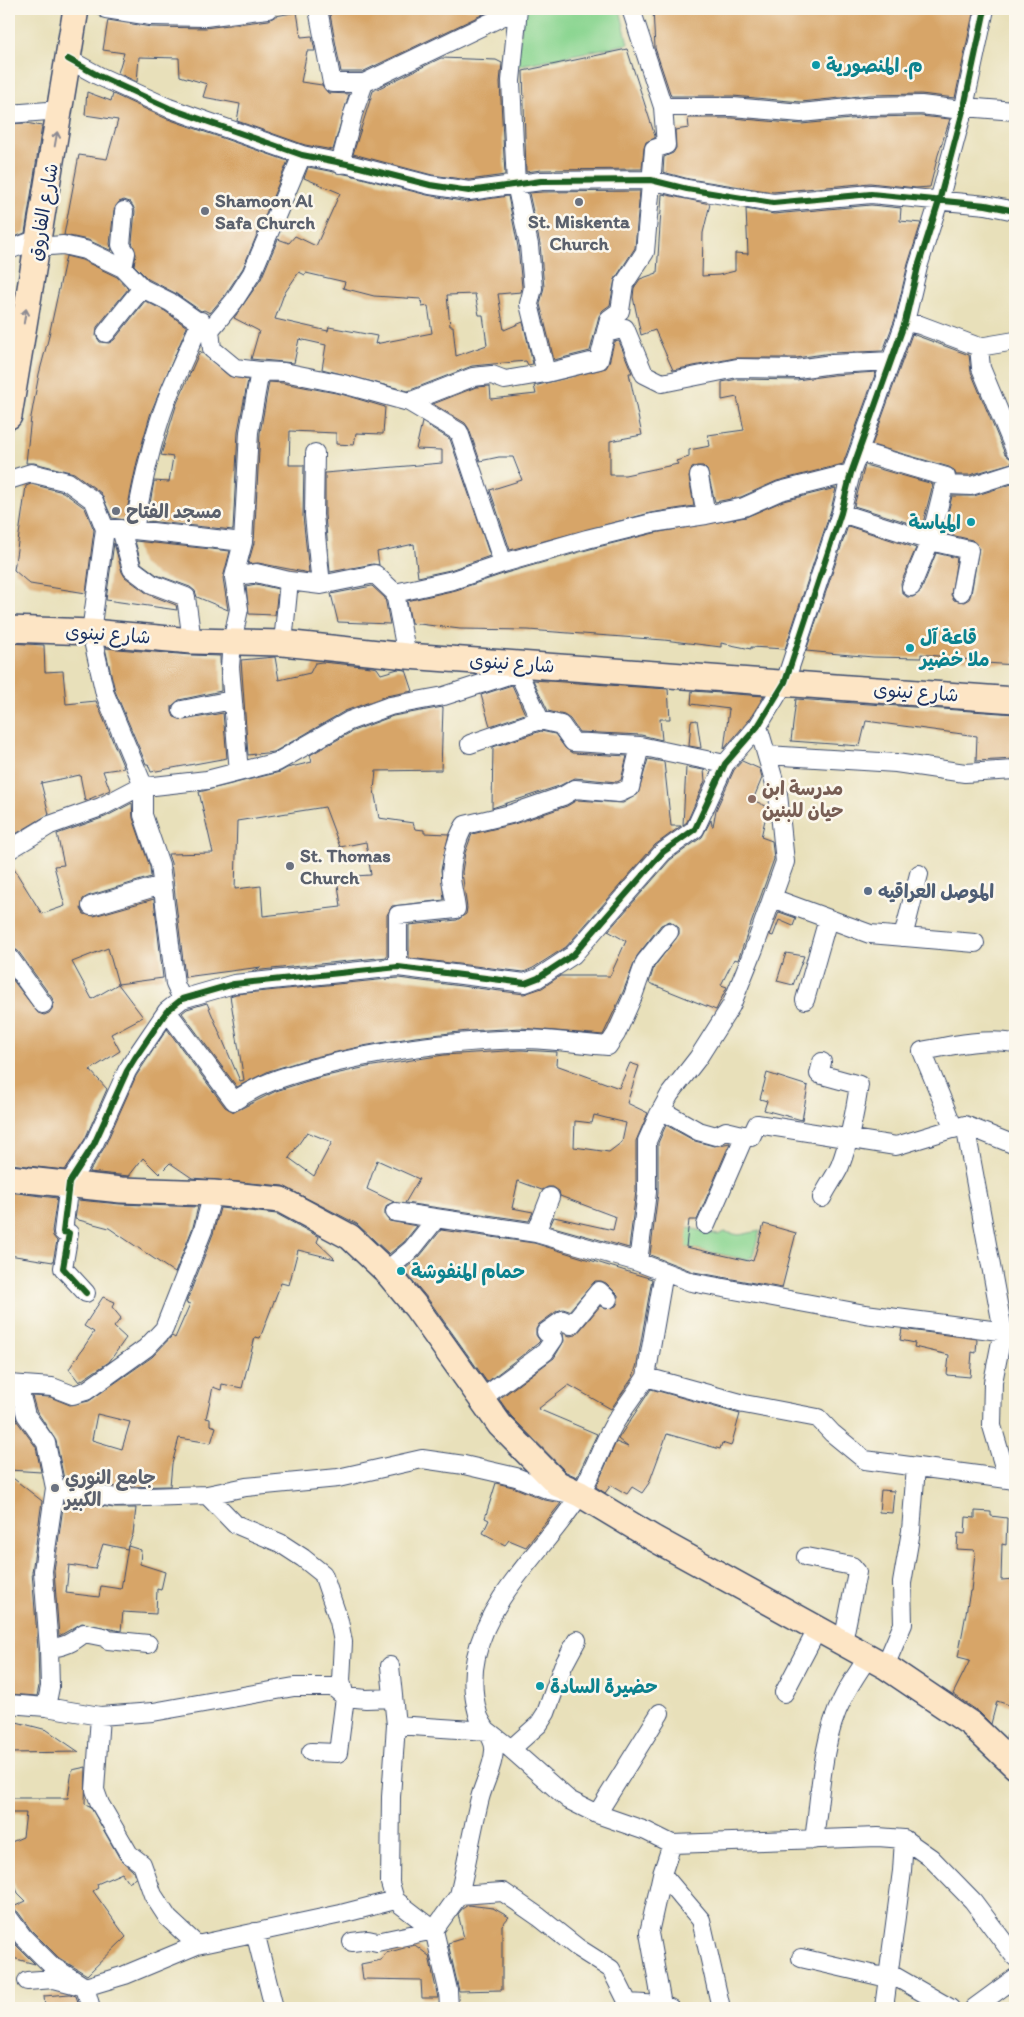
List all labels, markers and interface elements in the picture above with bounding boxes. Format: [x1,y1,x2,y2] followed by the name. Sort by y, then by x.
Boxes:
[826,54,923,80] place label: م. المنصورية
[810,59,822,71] marker: م. المنصورية
[51,131,61,147] one-way arrow
[23,161,65,263] street label: شارع الفاروق
[215,189,315,234] place label: Shamoon Al Safa Church
[573,196,585,208] marker: St. Miskenta Church
[199,205,211,217] marker: Shamoon Al Safa Church
[528,210,630,255] place label: St. Miskenta Church
[21,308,31,324] one-way arrow
[126,500,222,524] place label: مسجد الفتاح
[110,505,122,517] marker: مسجد الفتاح
[908,511,961,534] place label: المياسة
[965,516,977,528] marker: المياسة
[65,620,151,650] street label: شارع نينوى
[918,626,990,671] place label: قاعة آل ملا خضير
[904,642,916,654] marker: قاعة آل ملا خضير
[469,649,555,679] street label: شارع نينوى
[873,678,959,708] street label: شارع نينوى
[762,777,843,823] place label: مدرسة ابن حيان للبنين
[746,793,758,805] marker: مدرسة ابن حيان للبنين
[300,844,391,889] place label: St. Thomas Church
[284,860,296,872] marker: St. Thomas Church
[878,880,994,904] place label: الموصل العراقيه
[862,885,874,897] marker: الموصل العراقيه
[411,1260,525,1286] place label: حمام المنفوشة
[395,1265,407,1277] marker: حمام المنفوشة
[63,1466,156,1512] place label: جامع النوري الكبير
[49,1482,61,1494] marker: جامع النوري الكبير
[550,1675,658,1698] place label: حضيرة السادة
[534,1680,546,1692] marker: حضيرة السادة

